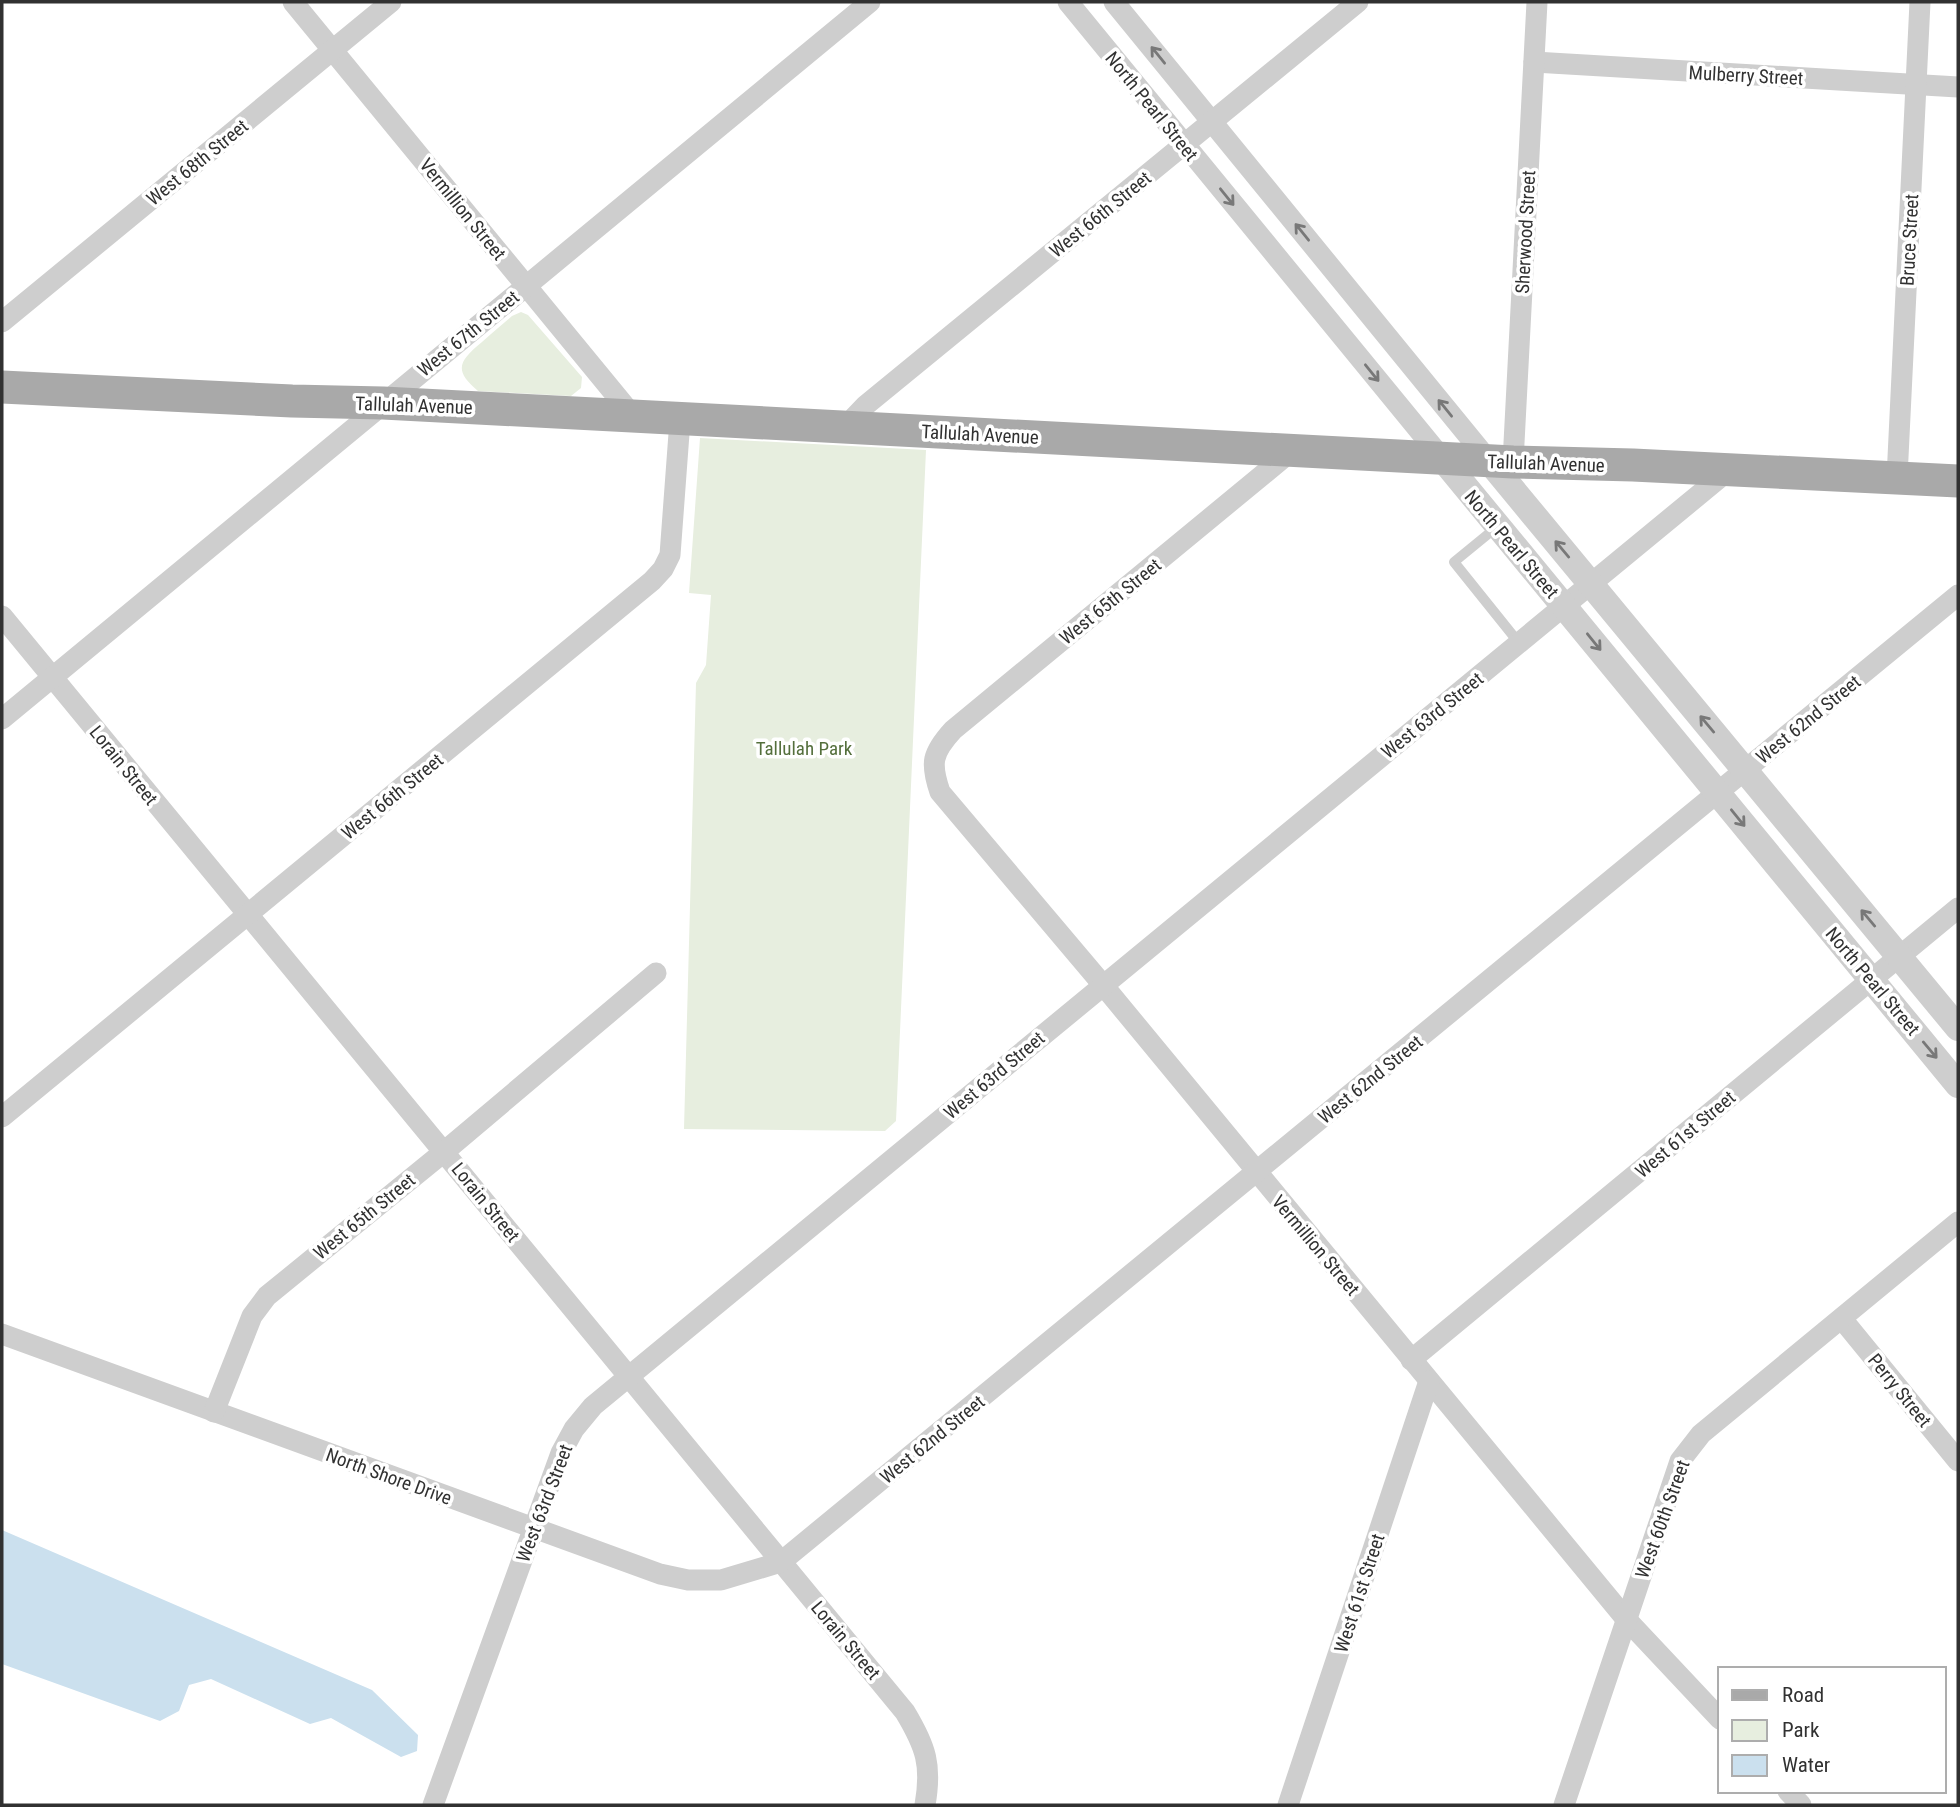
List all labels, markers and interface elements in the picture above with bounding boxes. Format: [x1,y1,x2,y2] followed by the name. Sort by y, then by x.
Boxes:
[1100,47,1203,166] street label: North Pearl Street
[1150,47,1166,65] one-way arrow
[1688,61,1804,90] street label: Mulberry Street
[142,114,253,210] street label: West 68th Street
[415,154,511,265] street label: Vermillion Street
[1045,166,1156,262] street label: West 66th Street
[1511,170,1540,294] street label: Sherwood Street
[1219,188,1235,206] one-way arrow
[1896,194,1923,287] street label: Bruce Street
[1294,223,1310,241] one-way arrow
[413,285,524,381] street label: West 67th Street
[1364,364,1379,382] one-way arrow
[355,392,473,419] street label: Tallulah Avenue
[1438,399,1453,417] one-way arrow
[921,420,1039,449] street label: Tallulah Avenue
[1487,450,1605,477] street label: Tallulah Avenue
[1460,486,1564,603] street label: North Pearl Street
[1554,541,1570,559] one-way arrow
[1055,553,1166,649] street label: West 65th Street
[1586,633,1601,651] one-way arrow
[1377,667,1488,763] street label: West 63rd Street
[1751,670,1865,769] street label: West 62nd Street
[1699,716,1715,734] one-way arrow
[85,721,163,810] street label: Lorain Street
[756,737,853,760] park label: Tallulah Park
[337,748,448,844] street label: West 66th Street
[1731,808,1746,826] one-way arrow
[1860,910,1876,928] one-way arrow
[1821,923,1925,1040] street label: North Pearl Street
[939,1027,1049,1124] street label: West 63rd Street
[1313,1030,1427,1129] street label: West 62nd Street
[1922,1041,1938,1059] one-way arrow
[1631,1086,1740,1183] street label: West 61st Street
[447,1158,525,1247] street label: Lorain Street
[309,1168,420,1264] street label: West 65th Street
[1267,1190,1364,1300] street label: Vermillion Street
[1863,1349,1936,1432] street label: Perry Street
[875,1390,989,1489] street label: West 62nd Street
[511,1441,577,1565] street label: West 63rd Street
[323,1443,455,1510] street label: North Shore Drive
[1630,1457,1695,1581] street label: West 60th Street
[1329,1531,1390,1656] street label: West 61st Street
[806,1596,885,1684] street label: Lorain Street
[1718,1667,1946,1793] legend
[1782,1683,1824,1707] text: Road
[1782,1718,1820,1742] text: Park
[1782,1753,1830,1777] text: Water

